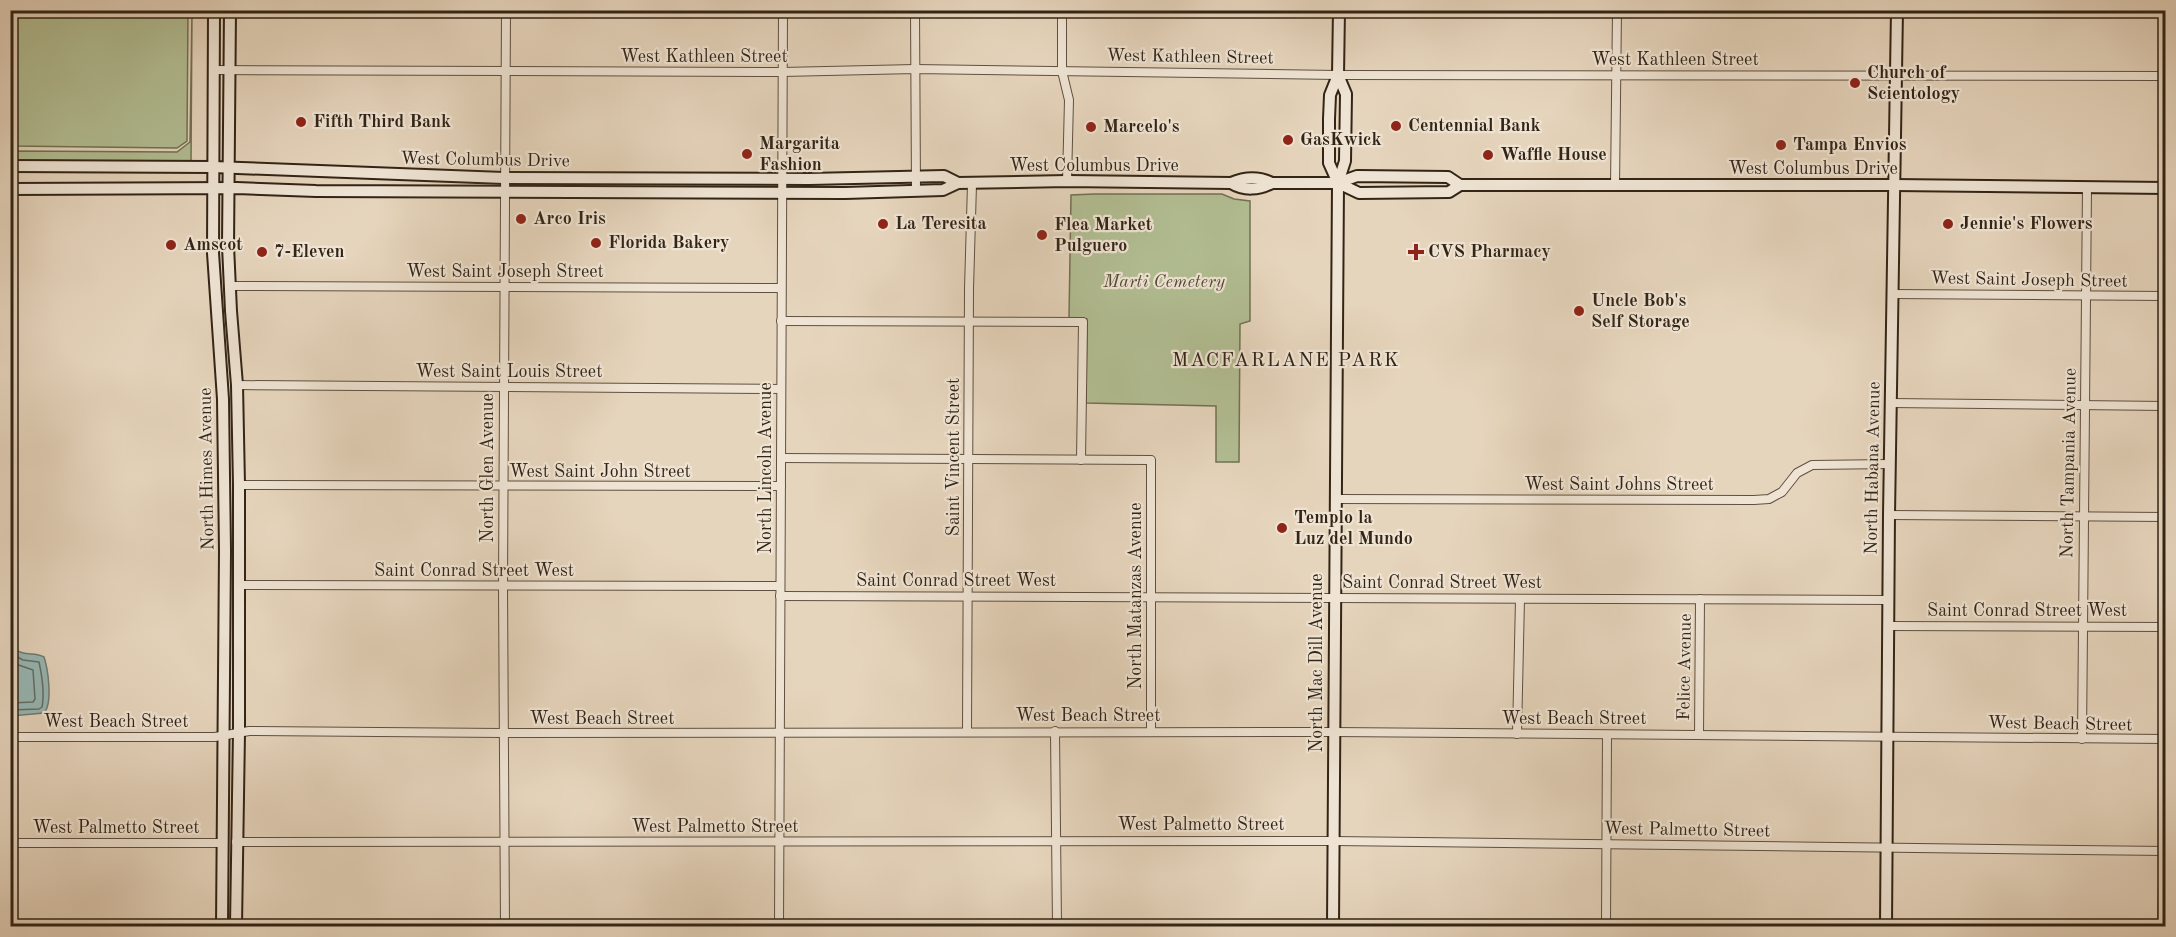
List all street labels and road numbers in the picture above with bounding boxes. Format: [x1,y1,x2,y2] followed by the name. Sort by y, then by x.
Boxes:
[1106,47,1274,67] street label: West Kathleen Street
[620,48,788,66] street label: West Kathleen Street
[1591,51,1759,69] street label: West Kathleen Street
[400,150,570,170] street label: West Columbus Drive
[1009,157,1179,175] street label: West Columbus Drive
[1728,160,1898,178] street label: West Columbus Drive
[406,263,604,281] street label: West Saint Joseph Street
[1930,269,2128,291] street label: West Saint Joseph Street
[416,363,602,381] street label: West Saint Louis Street
[2058,368,2080,558] street label: North Tampania Avenue
[945,378,963,536] street label: Saint Vincent Street
[1862,381,1884,555] street label: North Habana Avenue
[757,382,775,554] street label: North Lincoln Avenue
[197,387,217,551] street label: North Himes Avenue
[479,393,497,543] street label: North Glen Avenue
[509,463,691,481] street label: West Saint John Street
[1524,476,1714,494] street label: West Saint Johns Street
[1127,502,1145,690] street label: North Matanzas Avenue
[374,562,574,580] street label: Saint Conrad Street West
[856,572,1056,590] street label: Saint Conrad Street West
[1308,574,1326,753] street label: North Mac Dill Avenue
[1342,574,1542,592] street label: Saint Conrad Street West
[1927,602,2127,620] street label: Saint Conrad Street West
[1675,613,1695,721] street label: Felice Avenue
[1016,707,1160,725] street label: West Beach Street
[530,710,674,728] street label: West Beach Street
[1502,710,1646,728] street label: West Beach Street
[44,713,188,731] street label: West Beach Street
[1987,714,2133,734] street label: West Beach Street
[1118,816,1284,834] street label: West Palmetto Street
[632,818,798,836] street label: West Palmetto Street
[33,819,199,837] street label: West Palmetto Street
[1603,820,1771,840] street label: West Palmetto Street

